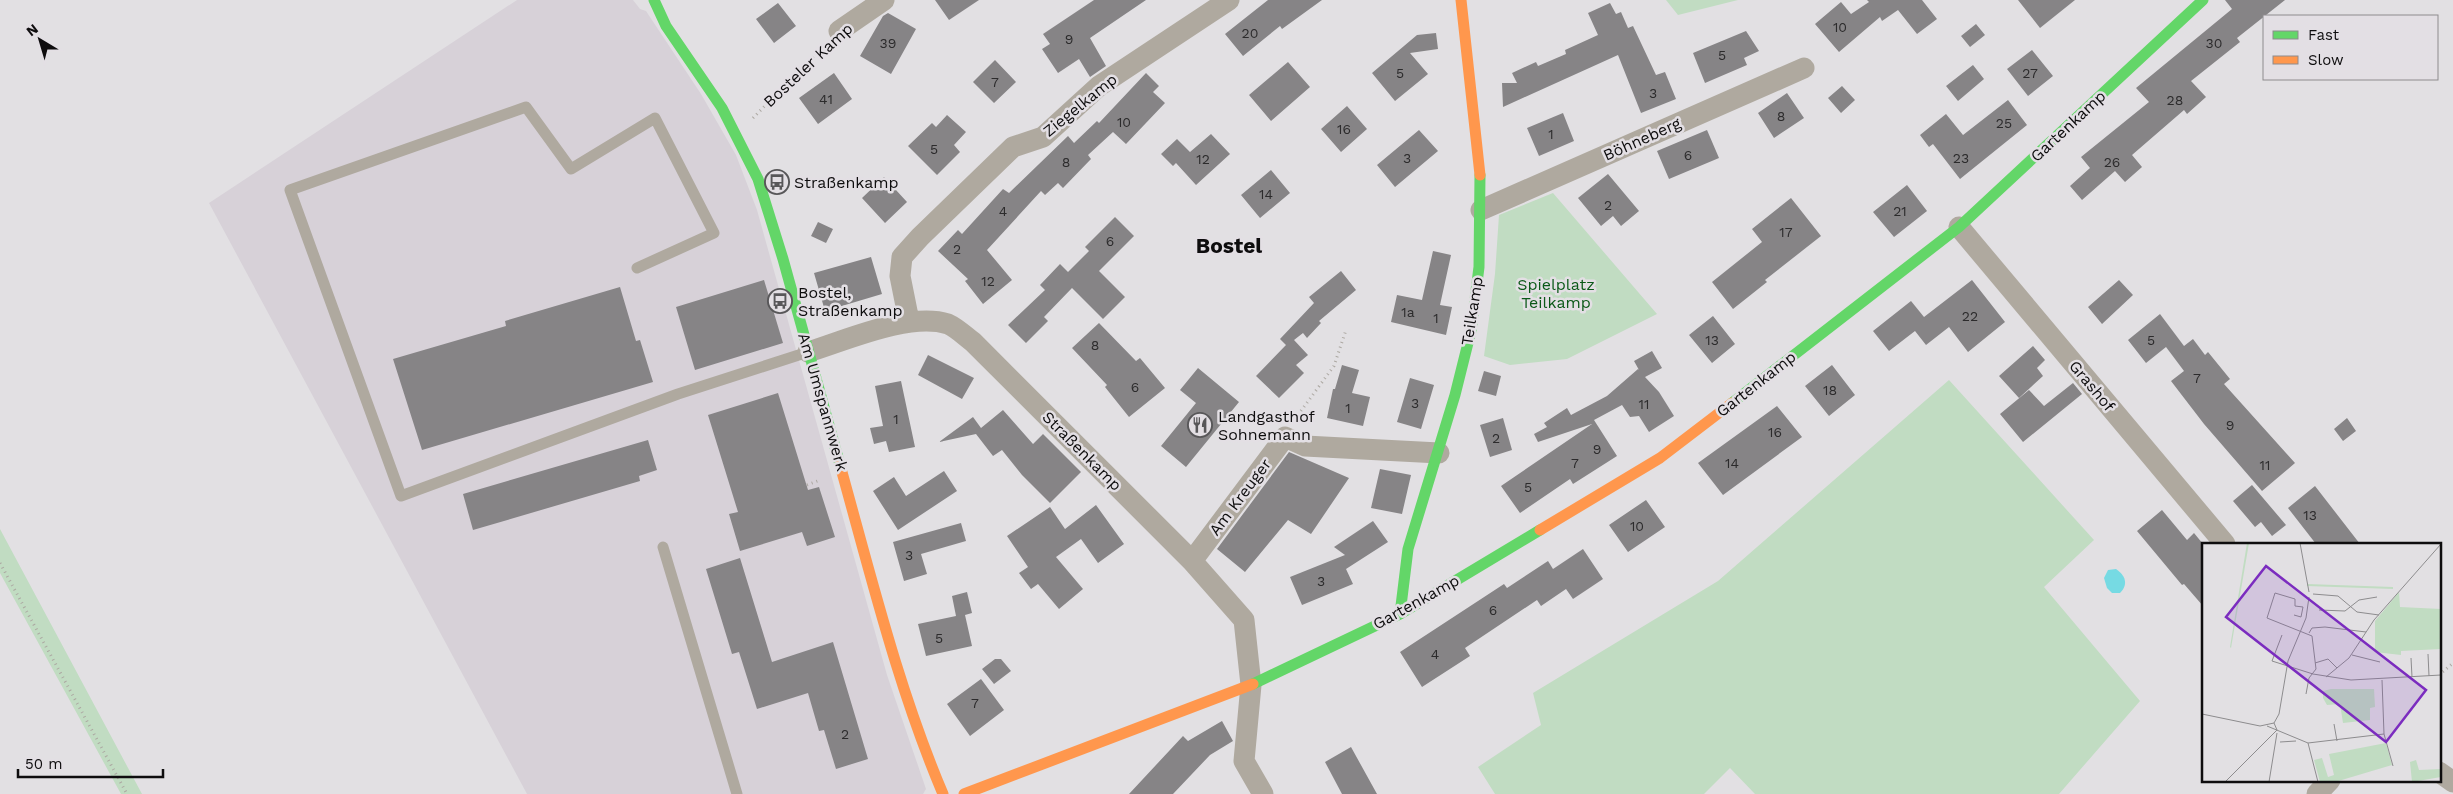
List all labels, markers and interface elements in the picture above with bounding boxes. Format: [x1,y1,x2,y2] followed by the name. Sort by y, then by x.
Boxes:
[15,15,65,65] north arrow
[2263,15,2438,80] legend
[760,19,856,111] street label: Bosteler Kamp
[1833,19,1847,35] house number: 10
[23,20,41,39] text: N
[1242,25,1258,41] house number: 20
[2308,26,2340,44] text: Fast
[1065,31,1073,47] house number: 9
[880,35,896,51] house number: 39
[2206,35,2222,51] house number: 30
[1718,47,1726,63] house number: 5
[2308,51,2344,69] text: Slow
[1396,65,1404,81] house number: 5
[2022,65,2038,81] house number: 27
[1039,69,1121,141] street label: Ziegelkamp
[991,74,999,90] house number: 7
[1649,85,1657,101] house number: 3
[2026,86,2110,166] street label: Gartenkamp
[819,91,833,107] house number: 41
[2167,92,2183,108] house number: 28
[1777,108,1785,124] house number: 8
[1600,113,1684,165] street label: Böhneberg
[1117,114,1131,130] house number: 10
[1996,115,2012,131] house number: 25
[1337,121,1351,137] house number: 16
[1548,126,1554,142] house number: 1
[930,141,938,157] house number: 5
[1684,147,1692,163] house number: 6
[1403,150,1411,166] house number: 3
[1953,150,1969,166] house number: 23
[1196,151,1210,167] house number: 12
[1062,154,1070,170] house number: 8
[2104,154,2120,170] house number: 26
[764,169,790,195] bus stop icon: Straßenkamp
[794,173,899,192] place label: Straßenkamp
[1259,186,1273,202] house number: 14
[1604,197,1612,213] house number: 2
[999,203,1007,219] house number: 4
[1893,203,1907,219] house number: 21
[1779,224,1793,240] house number: 17
[1106,233,1114,249] house number: 6
[1196,233,1262,258] district label: Bostel
[953,241,961,257] house number: 2
[981,273,995,289] house number: 12
[1457,275,1487,347] street label: Teilkamp
[1517,275,1595,312] park label: Spielplatz Teilkamp
[798,283,903,320] place label: Bostel, Straßenkamp
[767,288,793,314] bus stop icon: Bostel, Straßenkamp
[1401,304,1415,320] house number: 1a
[1962,308,1978,324] house number: 22
[1433,310,1439,326] house number: 1
[794,331,852,473] street label: Am Umspannwerk
[1705,332,1719,348] house number: 13
[2147,332,2155,348] house number: 5
[1091,337,1099,353] house number: 8
[1712,347,1800,421] street label: Gartenkamp
[2065,357,2119,416] street label: Grashof
[2193,370,2201,386] house number: 7
[1131,379,1139,395] house number: 6
[1823,382,1837,398] house number: 18
[1411,395,1419,411] house number: 3
[1639,396,1649,412] house number: 11
[1345,400,1351,416] house number: 1
[1038,407,1126,495] street label: Straßenkamp
[1218,407,1316,444] place label: Landgasthof Sohnemann
[893,411,899,427] house number: 1
[1187,412,1213,438] restaurant icon: Landgasthof Sohnemann
[2226,417,2234,433] house number: 9
[1768,424,1782,440] house number: 16
[1492,430,1500,446] house number: 2
[1593,441,1601,457] house number: 9
[1205,454,1275,539] street label: Am Kreuger
[1571,455,1579,471] house number: 7
[1725,455,1739,471] house number: 14
[2260,457,2270,473] house number: 11
[1524,479,1532,495] house number: 5
[2303,507,2317,523] house number: 13
[1630,518,1644,534] house number: 10
[2202,543,2440,782] inset map
[905,547,913,563] house number: 3
[1370,570,1462,634] street label: Gartenkamp
[1317,573,1325,589] house number: 3
[1489,602,1497,618] house number: 6
[935,630,943,646] house number: 5
[1431,646,1439,662] house number: 4
[971,695,979,711] house number: 7
[841,726,849,742] house number: 2
[18,746,162,778] scale bar
[25,755,62,773] text: 50 m

